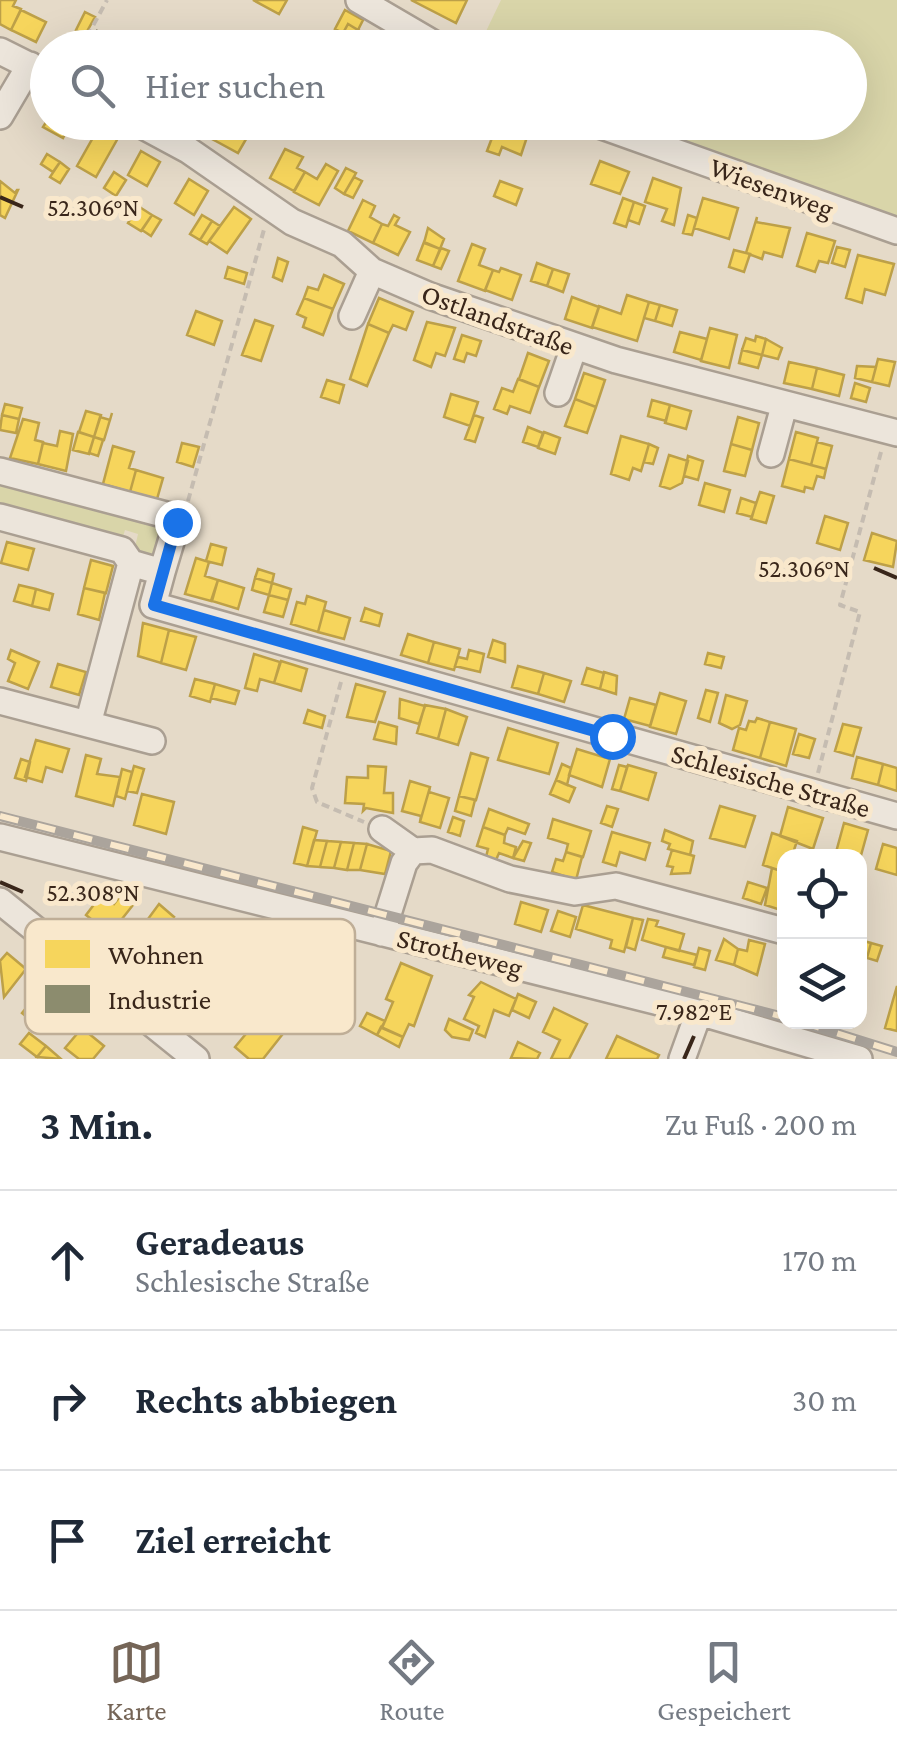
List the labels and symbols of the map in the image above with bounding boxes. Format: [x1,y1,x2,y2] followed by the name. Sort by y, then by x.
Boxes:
[706,151,838,224] street label: Wiesenweg
[47,194,139,221] text: 52.306°N
[418,278,578,361] street label: Ostlandstraße
[155,500,201,546] route end
[758,555,850,582] text: 52.306°N
[590,714,636,760] route start
[668,737,874,824] street label: Schlesische Straße
[46,879,140,906] text: 52.308°N
[25,919,355,1034] legend
[394,922,526,983] street label: Strotheweg
[108,939,204,970] text: Wohnen
[108,984,211,1015] text: Industrie
[656,998,732,1025] text: 7.982°E

